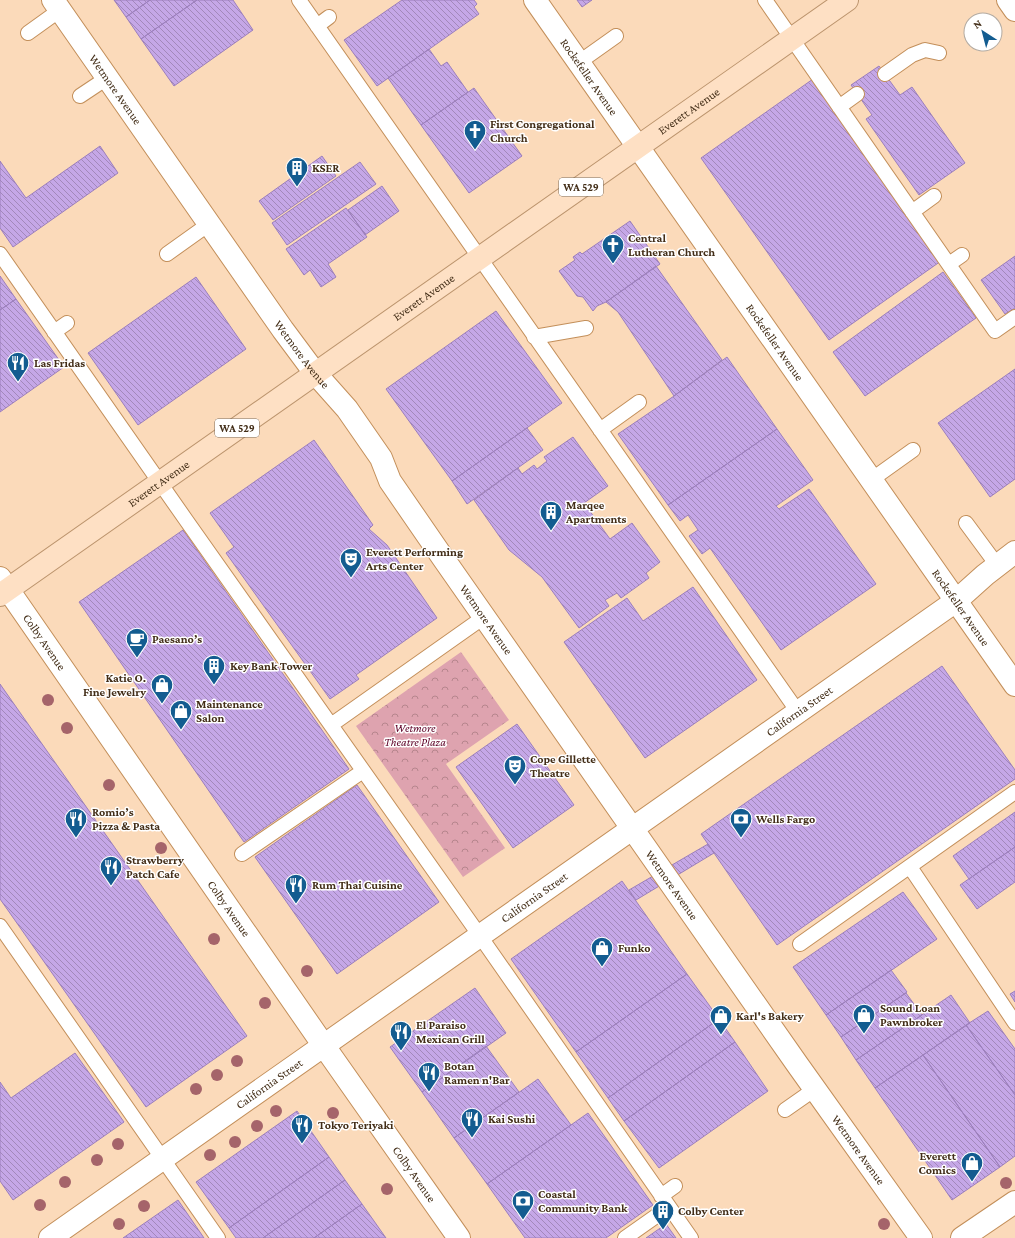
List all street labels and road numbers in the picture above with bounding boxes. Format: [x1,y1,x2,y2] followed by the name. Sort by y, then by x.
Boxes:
[557,36,621,118] street label: Rockefeller Avenue
[86,52,145,127] street label: Wetmore Avenue
[656,85,722,137] street label: Everett Avenue
[559,178,603,196] road number: WA 529
[390,271,457,324] street label: Everett Avenue
[743,301,807,383] street label: Rockefeller Avenue
[271,317,332,391] street label: Wetmore Avenue
[215,419,259,437] road number: WA 529
[125,457,192,510] street label: Everett Avenue
[929,567,993,649] street label: Rockefeller Avenue
[457,582,515,657] street label: Wetmore Avenue
[20,611,69,673] street label: Colby Avenue
[763,682,836,739] street label: California Street
[642,847,701,923] street label: Wetmore Avenue
[498,869,571,926] street label: California Street
[204,878,253,939] street label: Colby Avenue
[233,1055,306,1112] street label: California Street
[829,1112,888,1188] street label: Wetmore Avenue
[390,1143,439,1205] street label: Colby Avenue

